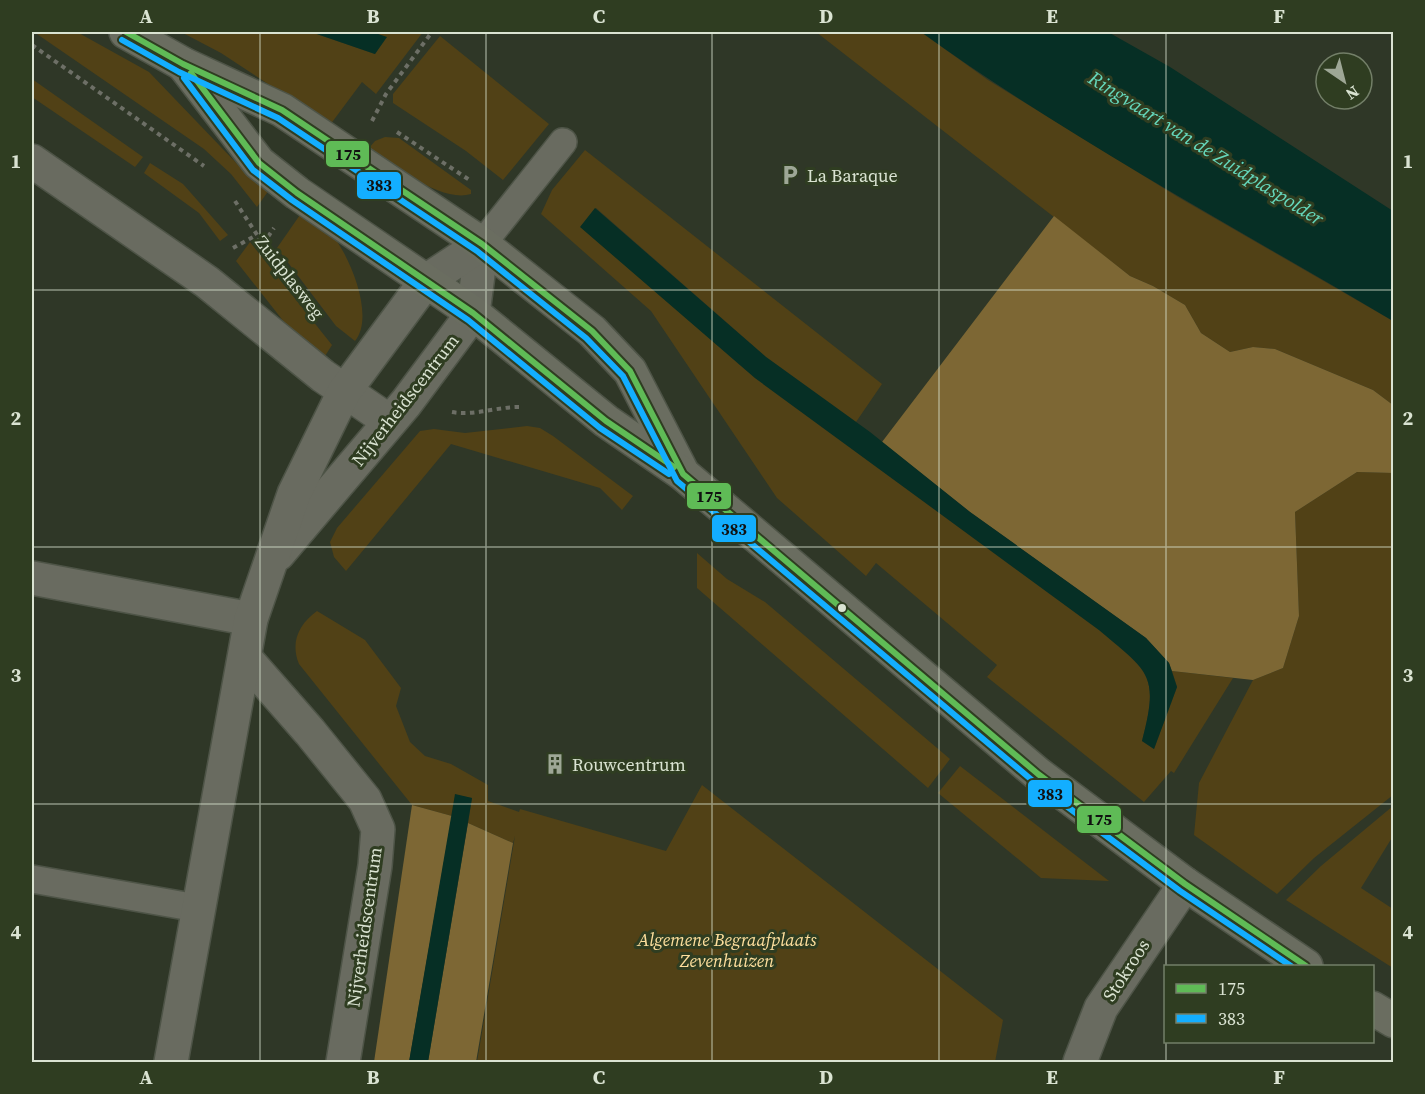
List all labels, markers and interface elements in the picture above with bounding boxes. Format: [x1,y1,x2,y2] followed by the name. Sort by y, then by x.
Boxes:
[139,2,153,30] text: A
[366,2,380,30] text: B
[593,2,605,30] text: C
[819,2,833,30] text: D
[1046,2,1058,30] text: E
[1273,2,1285,30] text: F
[1314,51,1374,111] north arrow
[1082,63,1330,233] water label: Ringvaart van de Zuidplaspolder
[1341,81,1364,106] text: N
[325,140,370,168] line badge: 175
[335,143,361,165] text: 175
[11,147,21,175] text: 1
[1403,147,1413,175] text: 1
[778,163,802,187] parking icon: La Baraque
[807,163,898,188] place label: La Baraque
[356,171,402,200] line badge: 383
[366,174,392,196] text: 383
[249,230,331,324] street label: Zuidplasweg
[346,329,464,471] street label: Nijverheidscentrum
[11,404,22,432] text: 2
[1403,404,1414,432] text: 2
[686,482,732,510] line badge: 175
[696,485,722,507] text: 175
[711,514,757,543] line badge: 383
[721,518,747,540] text: 383
[836,602,848,614] unlabelled marker
[11,661,22,689] text: 3
[1403,661,1414,689] text: 3
[543,752,567,776] building icon: Rouwcentrum
[572,752,686,777] place label: Rouwcentrum
[1027,779,1073,808] line badge: 383
[1037,783,1063,805] text: 383
[1076,805,1122,834] line badge: 175
[1086,808,1112,830] text: 175
[340,845,388,1009] street label: Nijverheidscentrum
[11,918,22,946] text: 4
[1403,918,1414,946] text: 4
[637,927,817,973] park label: Algemene Begraafplaats Zevenhuizen
[1097,934,1155,1006] street label: Stokroos
[1164,965,1374,1043] legend
[1218,976,1245,1001] text: 175
[1218,1006,1245,1031] text: 383
[139,1063,153,1091] text: A
[366,1063,380,1091] text: B
[593,1063,605,1091] text: C
[819,1063,833,1091] text: D
[1046,1063,1058,1091] text: E
[1273,1063,1285,1091] text: F

